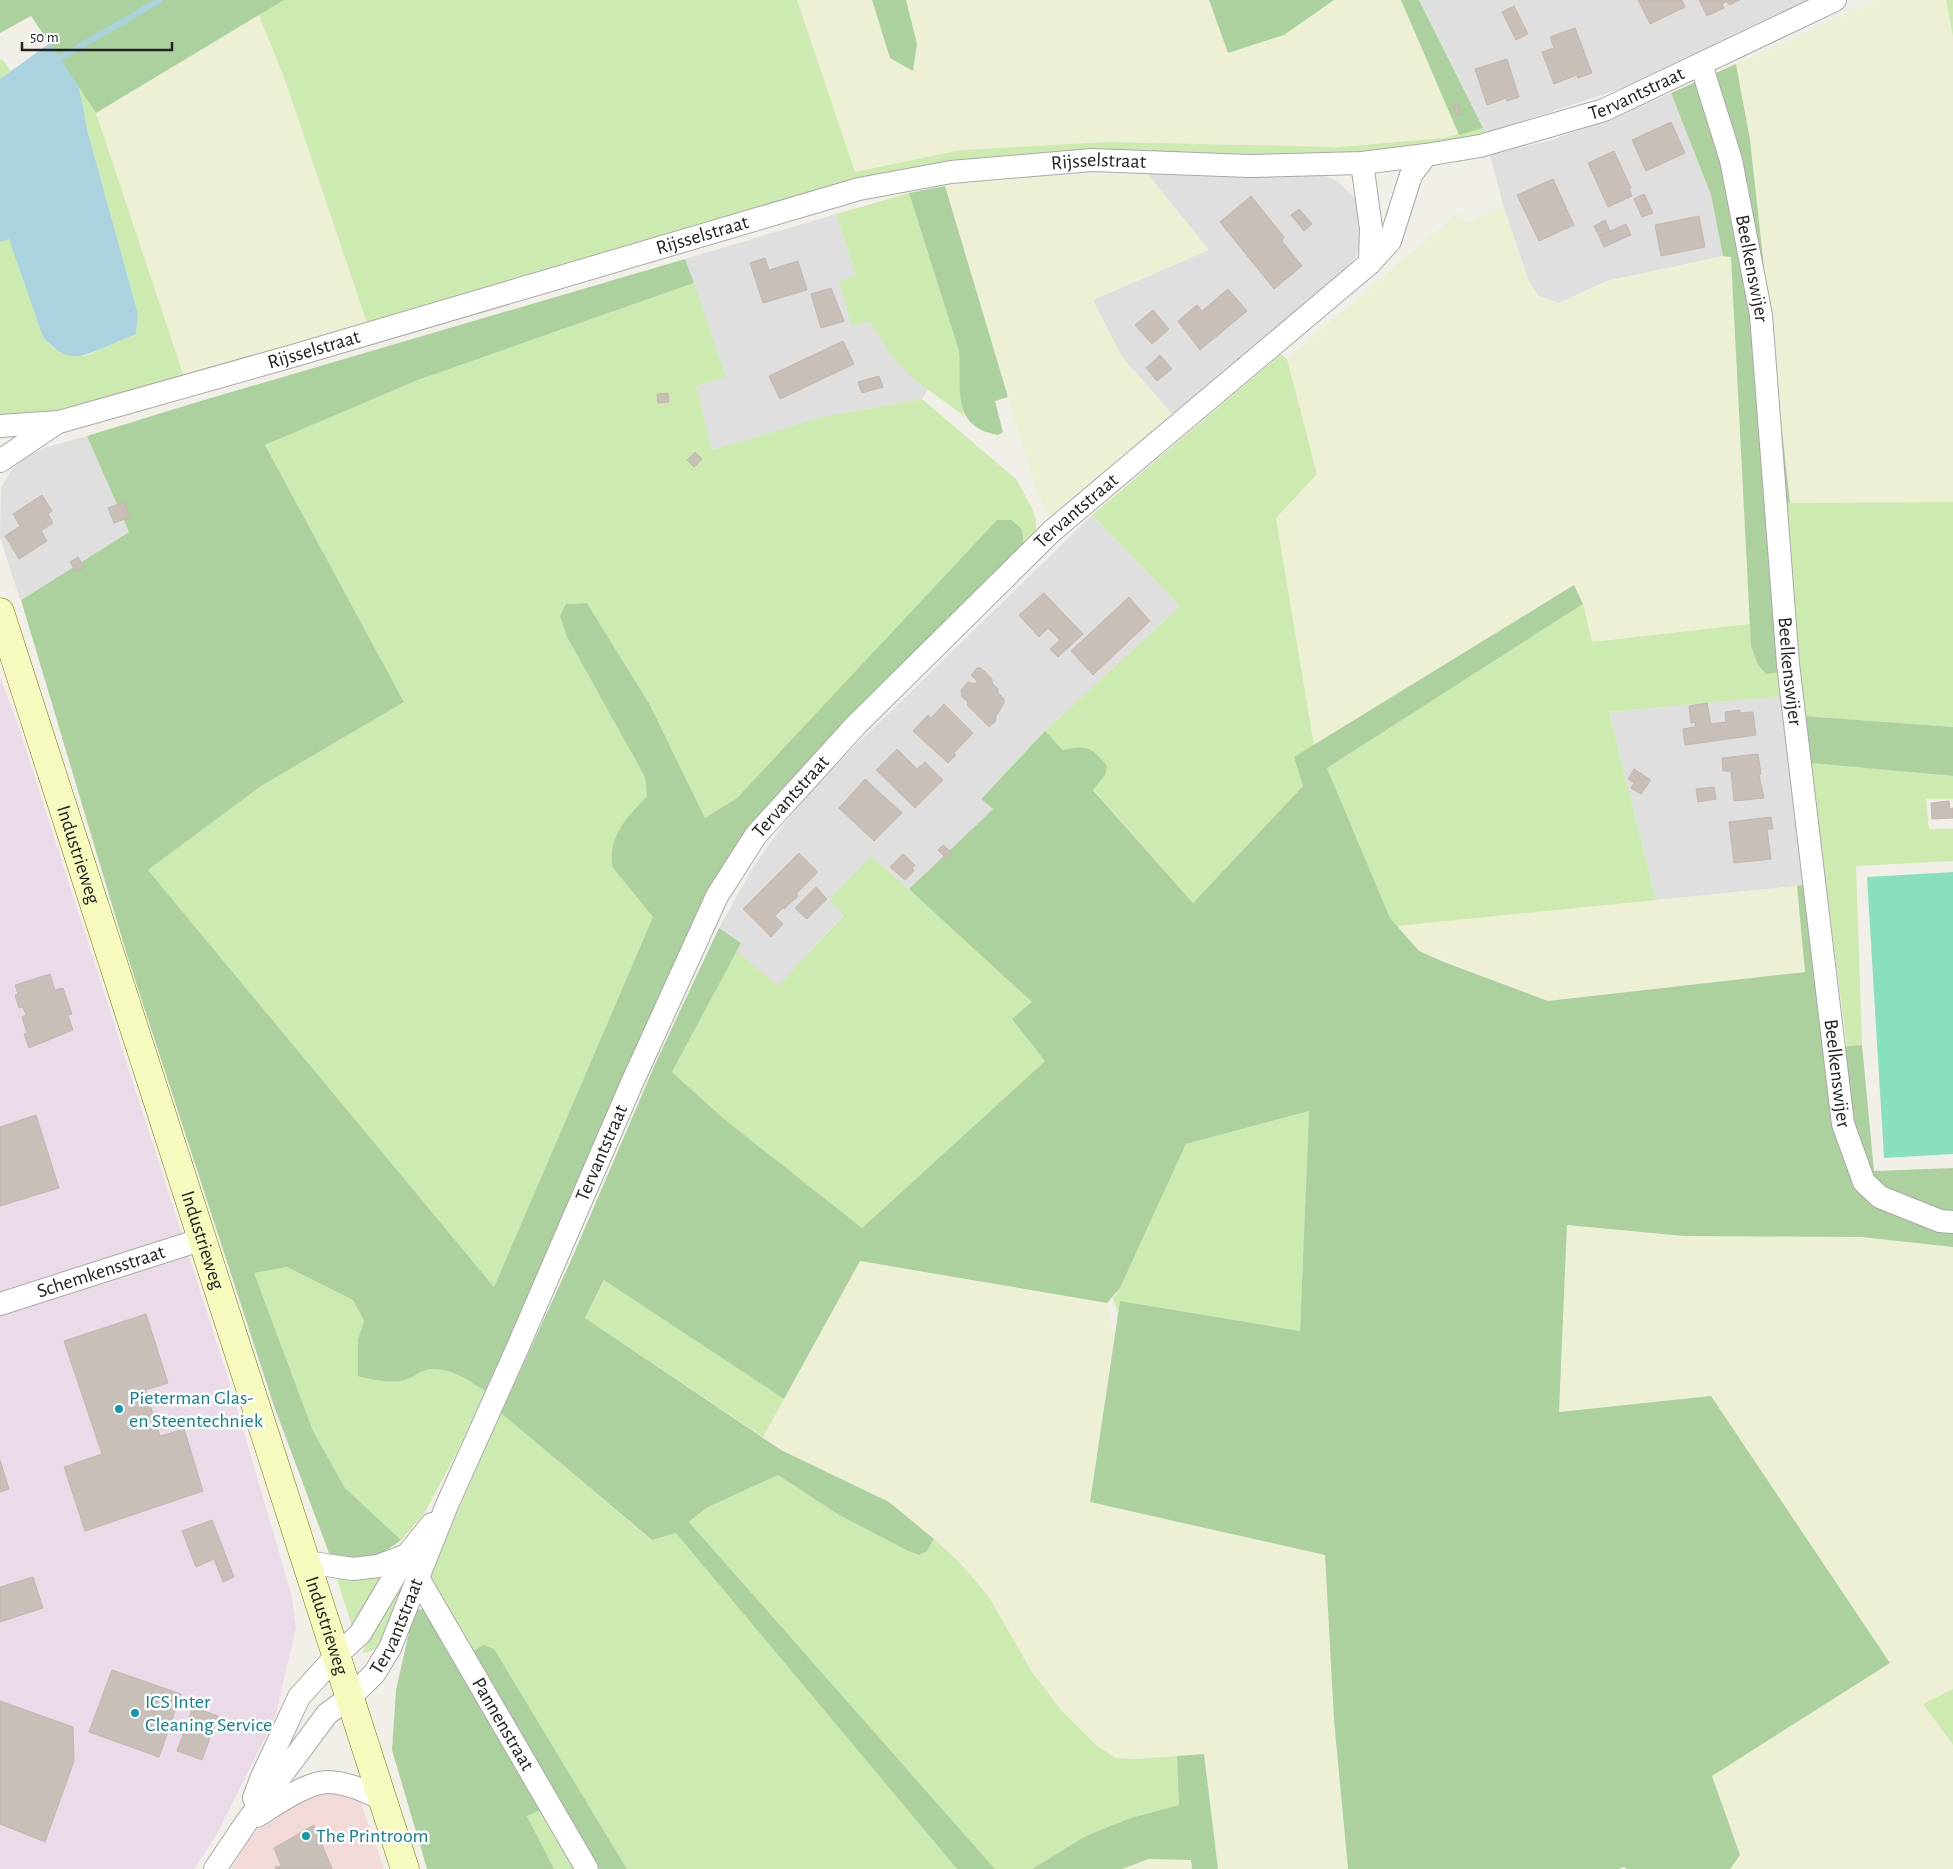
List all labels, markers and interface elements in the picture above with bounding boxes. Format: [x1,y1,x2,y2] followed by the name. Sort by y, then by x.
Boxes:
[22,20,172,52] scale bar
[30,30,59,45] text: 50 m
[1586,63,1688,124] street label: Tervantstraat
[1050,150,1147,173] street label: Rijsselstraat
[654,212,751,258] street label: Rijsselstraat
[1732,213,1772,323] street label: Beelkenswijer
[265,327,363,373] street label: Rijsselstraat
[1031,469,1122,552] street label: Tervantstraat
[1774,616,1805,727] street label: Beelkenswijer
[749,751,833,842] street label: Tervantstraat
[53,803,103,907] street label: Industrieweg
[1821,1018,1854,1131] street label: Beelkenswijer
[572,1101,632,1204] street label: Tervantstraat
[177,1188,228,1292] street label: Industrieweg
[35,1242,168,1301] street label: Schemkensstraat
[129,1388,263,1431] place label: Pieterman Glas- en Steentechniek
[113,1403,125,1415] marker: Pieterman Glas- en Steentechniek
[301,1574,352,1678] street label: Industrieweg
[366,1575,427,1678] street label: Tervantstraat
[468,1674,538,1775] street label: Pannenstraat
[145,1692,272,1735] place label: ICS Inter Cleaning Service
[129,1707,141,1719] marker: ICS Inter Cleaning Service
[316,1826,429,1846] place label: The Printroom
[300,1830,312,1842] marker: The Printroom

